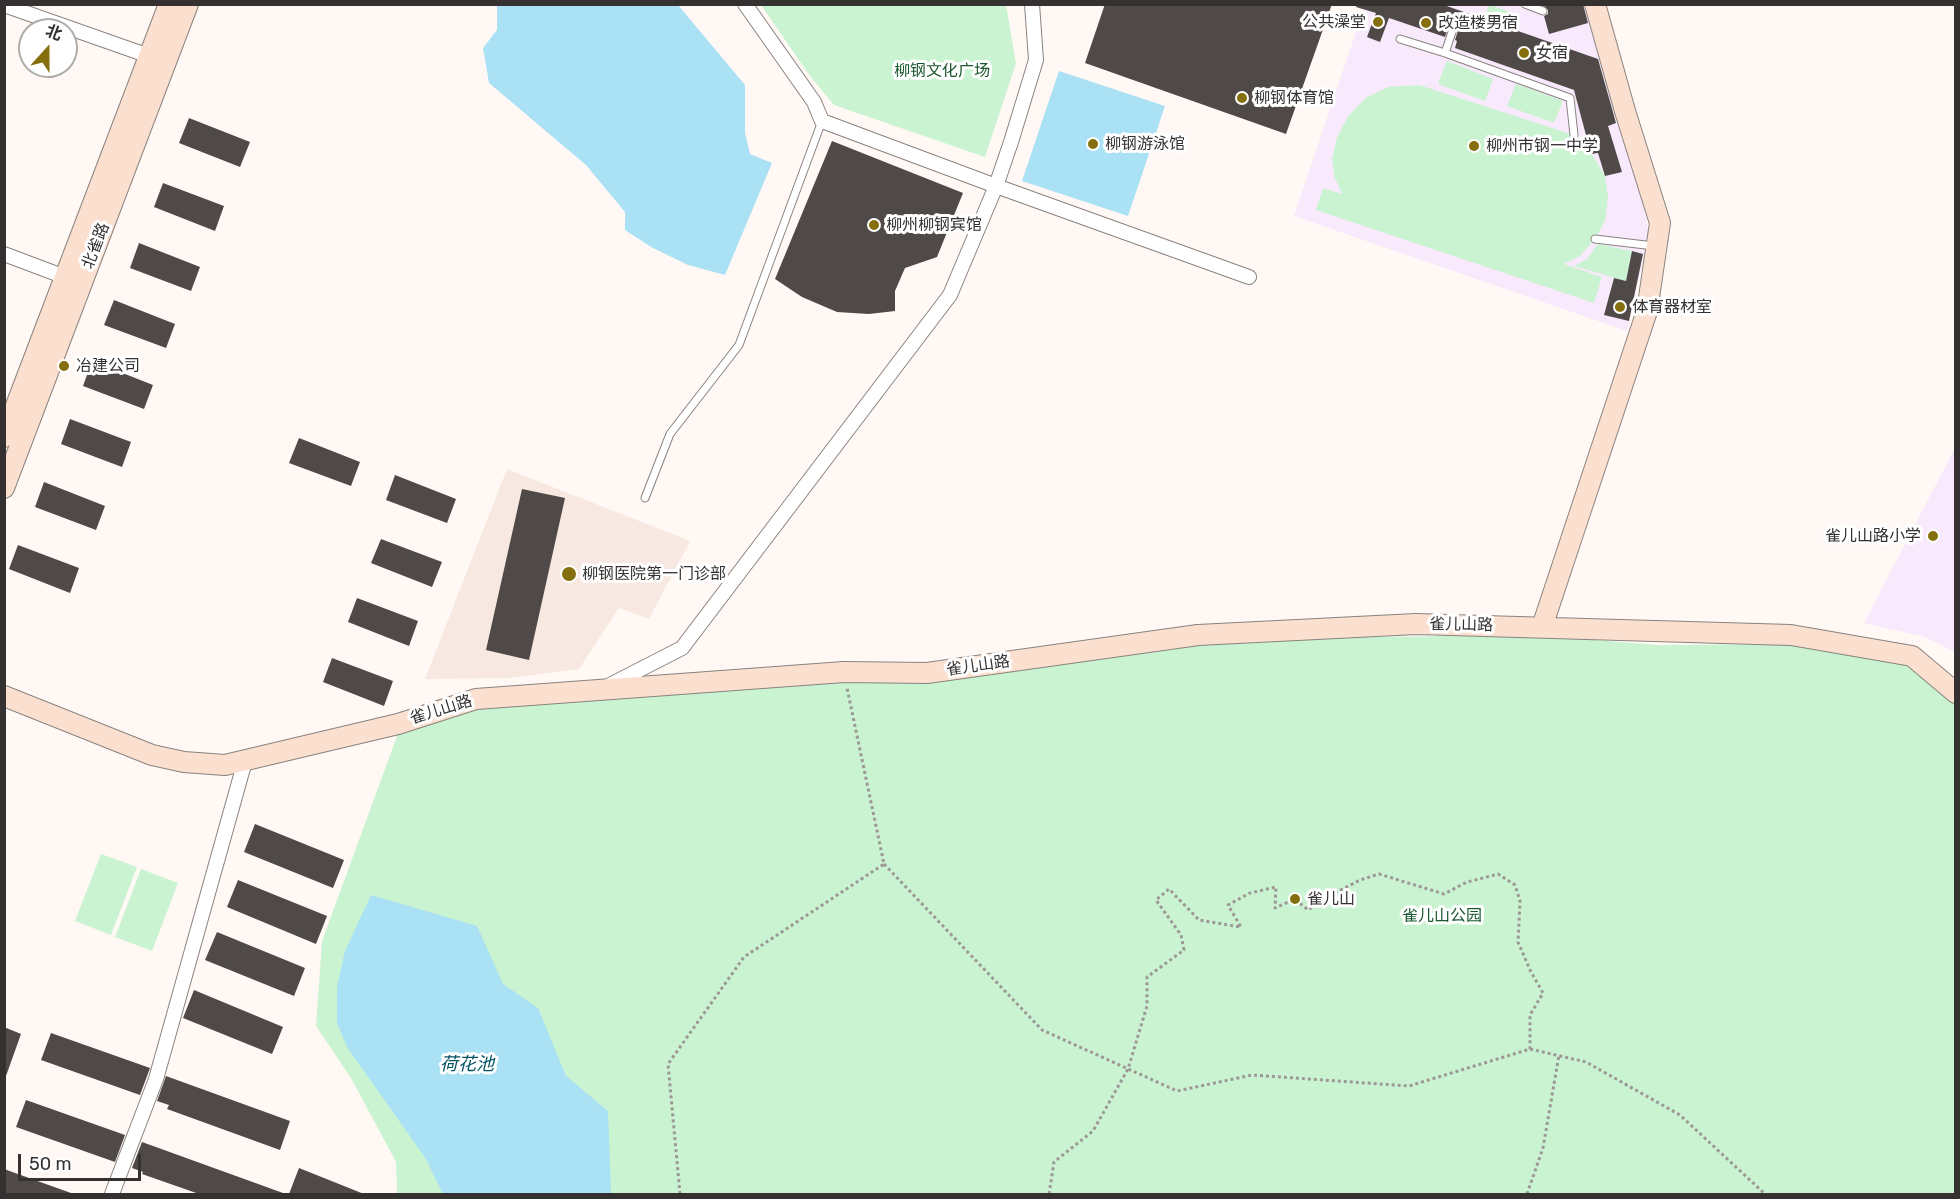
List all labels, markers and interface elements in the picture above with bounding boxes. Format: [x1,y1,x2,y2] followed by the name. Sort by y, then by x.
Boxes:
[1302,12,1366,32] place label: 公共澡堂
[1438,13,1518,33] place label: 改造楼男宿
[1371,15,1385,29] marker: 公共澡堂
[1419,16,1433,30] marker: 改造楼男宿
[18,18,78,78] north arrow
[43,21,65,44] text: 北
[1536,43,1568,63] place label: 女宿
[1517,46,1531,60] marker: 女宿
[894,61,990,81] park label: 柳钢文化广场
[1254,88,1334,108] place label: 柳钢体育馆
[1235,91,1249,105] marker: 柳钢体育馆
[1105,134,1185,154] place label: 柳钢游泳馆
[1486,136,1598,156] place label: 柳州市钢一中学
[1086,137,1100,151] marker: 柳钢游泳馆
[1467,139,1481,153] marker: 柳州市钢一中学
[886,215,982,235] place label: 柳州柳钢宾馆
[867,218,881,232] marker: 柳州柳钢宾馆
[78,220,114,272] street label: 北雀路
[1632,297,1712,317] place label: 体育器材室
[1613,300,1627,314] marker: 体育器材室
[76,356,140,376] place label: 冶建公司
[57,359,71,373] marker: 冶建公司
[1825,526,1921,546] place label: 雀儿山路小学
[1926,529,1940,543] marker: 雀儿山路小学
[582,564,726,584] place label: 柳钢医院第一门诊部
[560,565,578,583] marker: 柳钢医院第一门诊部
[1429,615,1493,635] street label: 雀儿山路
[945,652,1011,680] street label: 雀儿山路
[408,691,474,729] street label: 雀儿山路
[1307,889,1355,909] place label: 雀儿山
[1288,892,1302,906] marker: 雀儿山
[1402,906,1482,926] park label: 雀儿山公园
[440,1054,494,1076] water label: 荷花池
[21,1142,144,1180] scale bar
[29,1153,72,1175] text: 50 m

